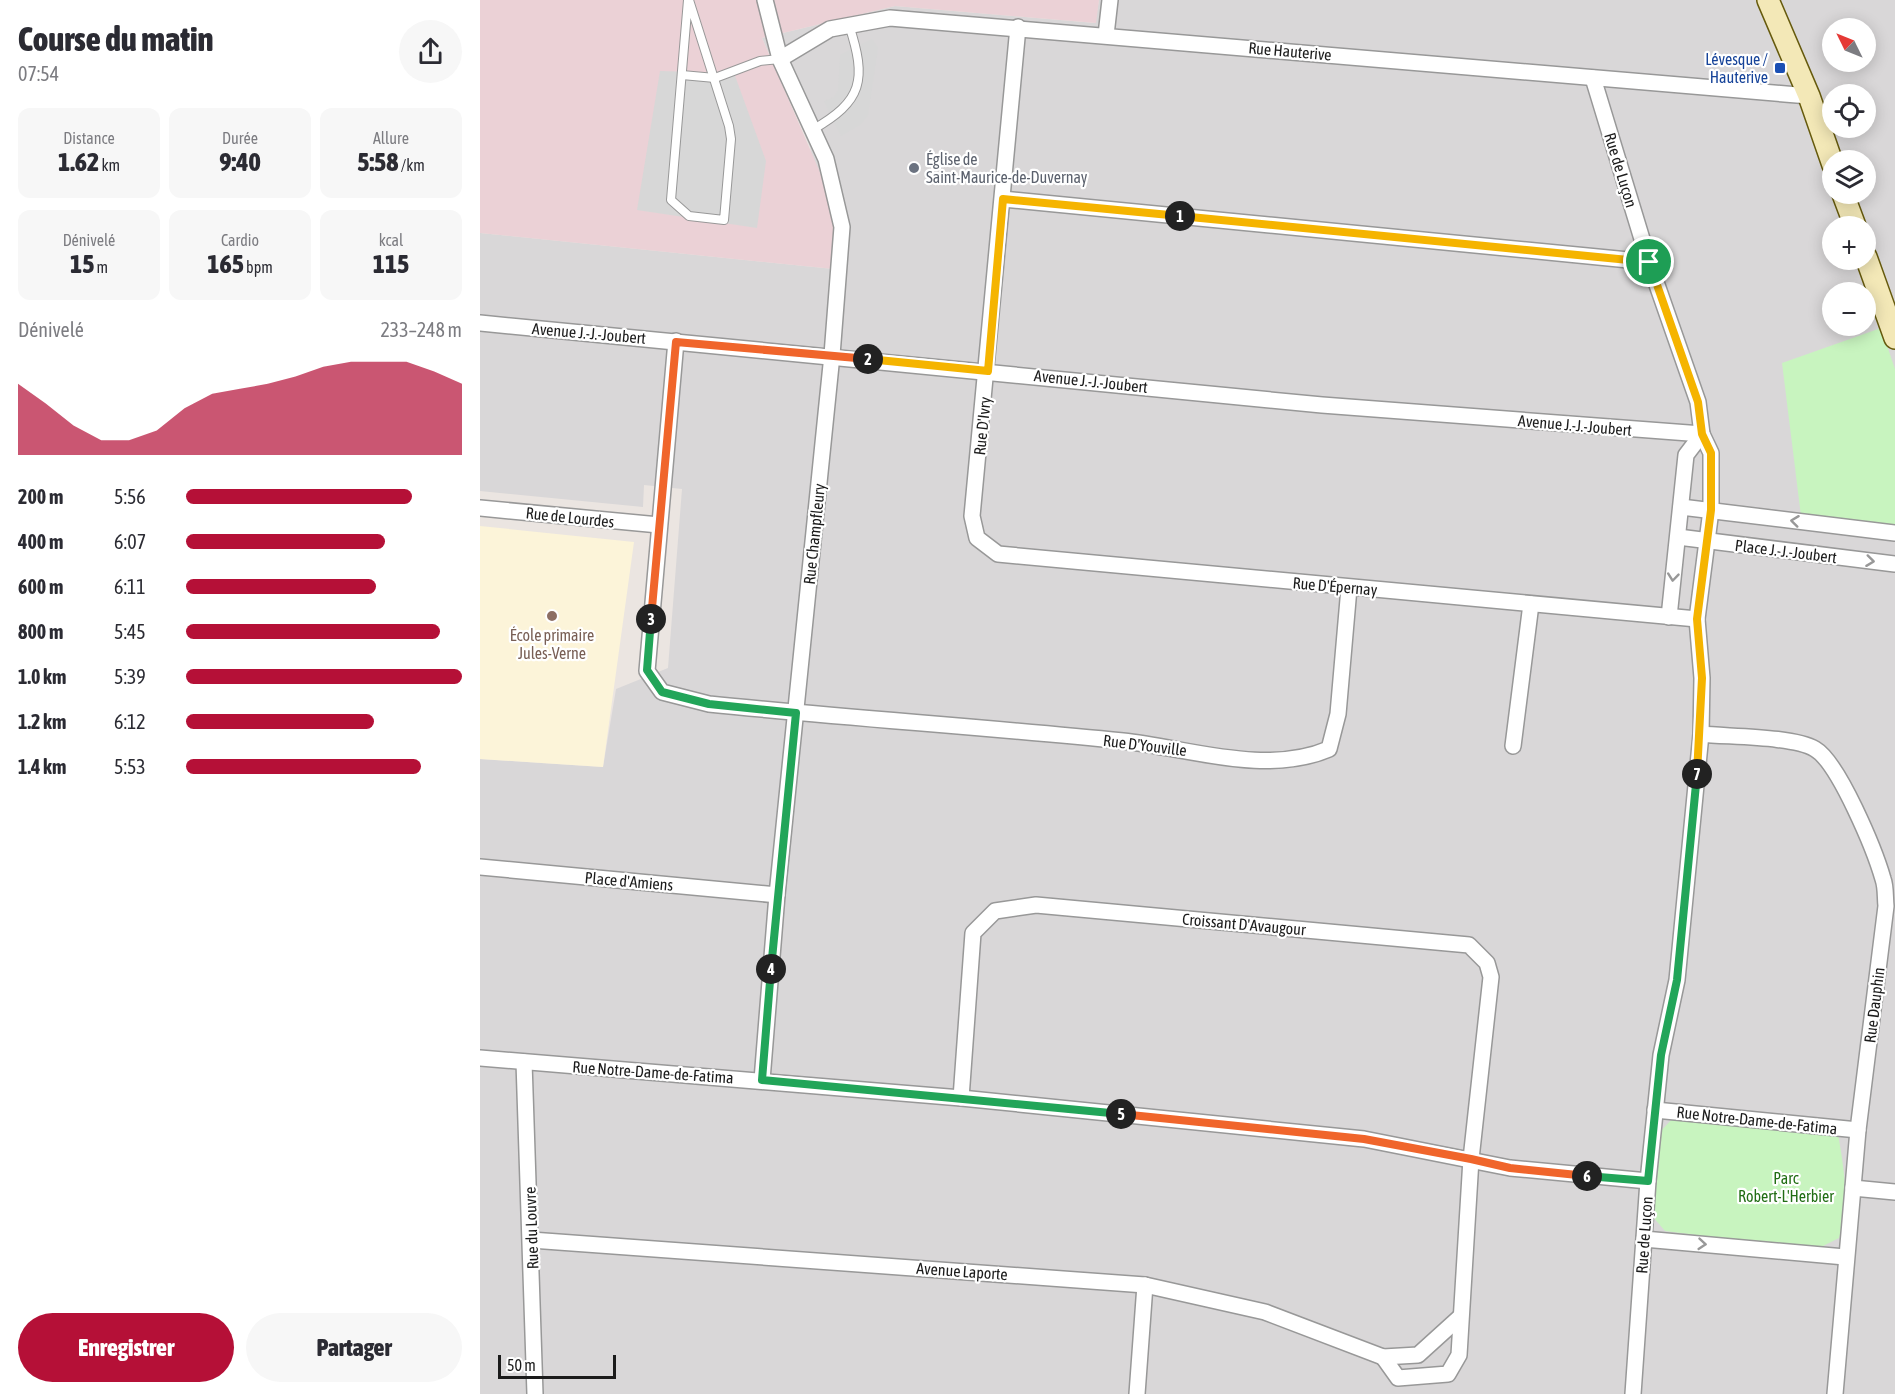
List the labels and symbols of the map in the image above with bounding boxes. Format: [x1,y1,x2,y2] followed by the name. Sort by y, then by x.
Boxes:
[1822,18,1876,72] north arrow
[1248,38,1332,64] street label: Rue Hauterive
[1705,50,1769,86] place label: Lévesque / Hauterive
[1773,61,1787,75] marker: Lévesque / Hauterive
[1600,130,1641,210] street label: Rue de Luçon
[926,150,1088,187] place label: Église de Saint-Maurice-de-Duvernay
[907,161,921,175] marker: Église de Saint-Maurice-de-Duvernay
[1165,201,1195,231] pin: 1
[1623,236,1674,287] pin
[531,319,647,347] street label: Avenue J.-J.-Joubert
[853,344,883,374] pin: 2
[1033,366,1149,396] street label: Avenue J.-J.-Joubert
[970,395,995,456] street label: Rue D'Ivry
[1517,411,1633,439] street label: Avenue J.-J.-Joubert
[800,482,829,586] street label: Rue Champfleury
[525,503,615,531] street label: Rue de Lourdes
[1791,515,1800,527] one-way arrow
[1734,536,1838,566] street label: Place J.-J.-Joubert
[1865,554,1875,567] one-way arrow
[1292,573,1378,600] street label: Rue D'Épernay
[1667,573,1680,582] one-way arrow
[636,604,666,634] pin: 3
[545,609,559,623] marker: École primaire Jules-Verne
[510,626,594,662] place label: École primaire Jules-Verne
[1102,731,1188,759] street label: Rue D'Youville
[1682,759,1712,789] pin: 7
[584,868,674,894] street label: Place d'Amiens
[1181,910,1307,939] street label: Croissant D'Avaugour
[756,954,786,984] pin: 4
[1860,966,1889,1044] street label: Rue Dauphin
[572,1057,734,1087] street label: Rue Notre-Dame-de-Fatima
[1106,1099,1136,1129] pin: 5
[1676,1103,1838,1137] street label: Rue Notre-Dame-de-Fatima
[1572,1161,1602,1191] pin: 6
[1738,1169,1834,1205] park label: Parc Robert-L'Herbier
[521,1186,541,1270] street label: Rue du Louvre
[1632,1196,1657,1274] street label: Rue de Luçon
[1698,1237,1707,1250] one-way arrow
[916,1259,1008,1284] street label: Avenue Laporte
[498,1352,616,1380] scale bar

